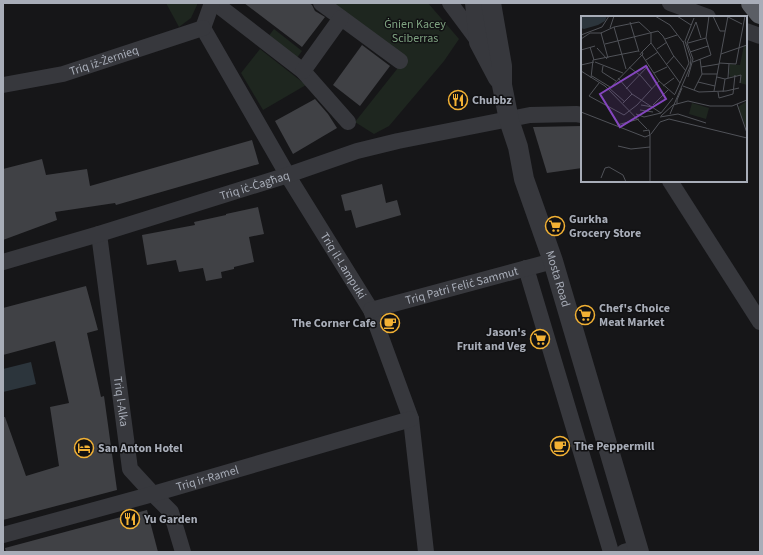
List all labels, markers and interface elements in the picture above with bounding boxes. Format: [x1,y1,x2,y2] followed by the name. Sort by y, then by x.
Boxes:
[384,16,446,47] park label: Ġnien Kacey Sciberras
[581,16,747,182] inset map
[67,41,141,80] street label: Triq iż-Żernieq
[447,89,469,111] restaurant icon: Chubbz
[472,92,512,109] place label: Chubbz
[217,167,292,204] street label: Triq iċ-Ċagħaq
[569,211,641,242] place label: Gurkha Grocery Store
[544,215,566,237] supermarket icon: Gurkha Grocery Store
[316,229,371,302] street label: Triq il-Lampuki
[541,248,575,309] street label: Mosta Road
[403,262,520,309] street label: Triq Patri Feliċ Sammut
[599,300,670,331] place label: Chef's Choice Meat Market
[574,304,596,326] supermarket icon: Chef's Choice Meat Market
[379,312,401,334] cafe icon: The Corner Cafe
[292,315,376,332] place label: The Corner Cafe
[457,324,527,355] place label: Jason's Fruit and Veg
[529,328,551,350] supermarket icon: Jason's Fruit and Veg
[109,375,133,428] street label: Triq l-Alka
[549,435,571,457] cafe icon: The Peppermill
[73,437,95,459] hotel icon: San Anton Hotel
[574,438,655,455] place label: The Peppermill
[98,440,183,457] place label: San Anton Hotel
[174,461,241,495] street label: Triq ir-Ramel
[119,508,141,530] restaurant icon: Yu Garden
[143,511,198,528] place label: Yu Garden

